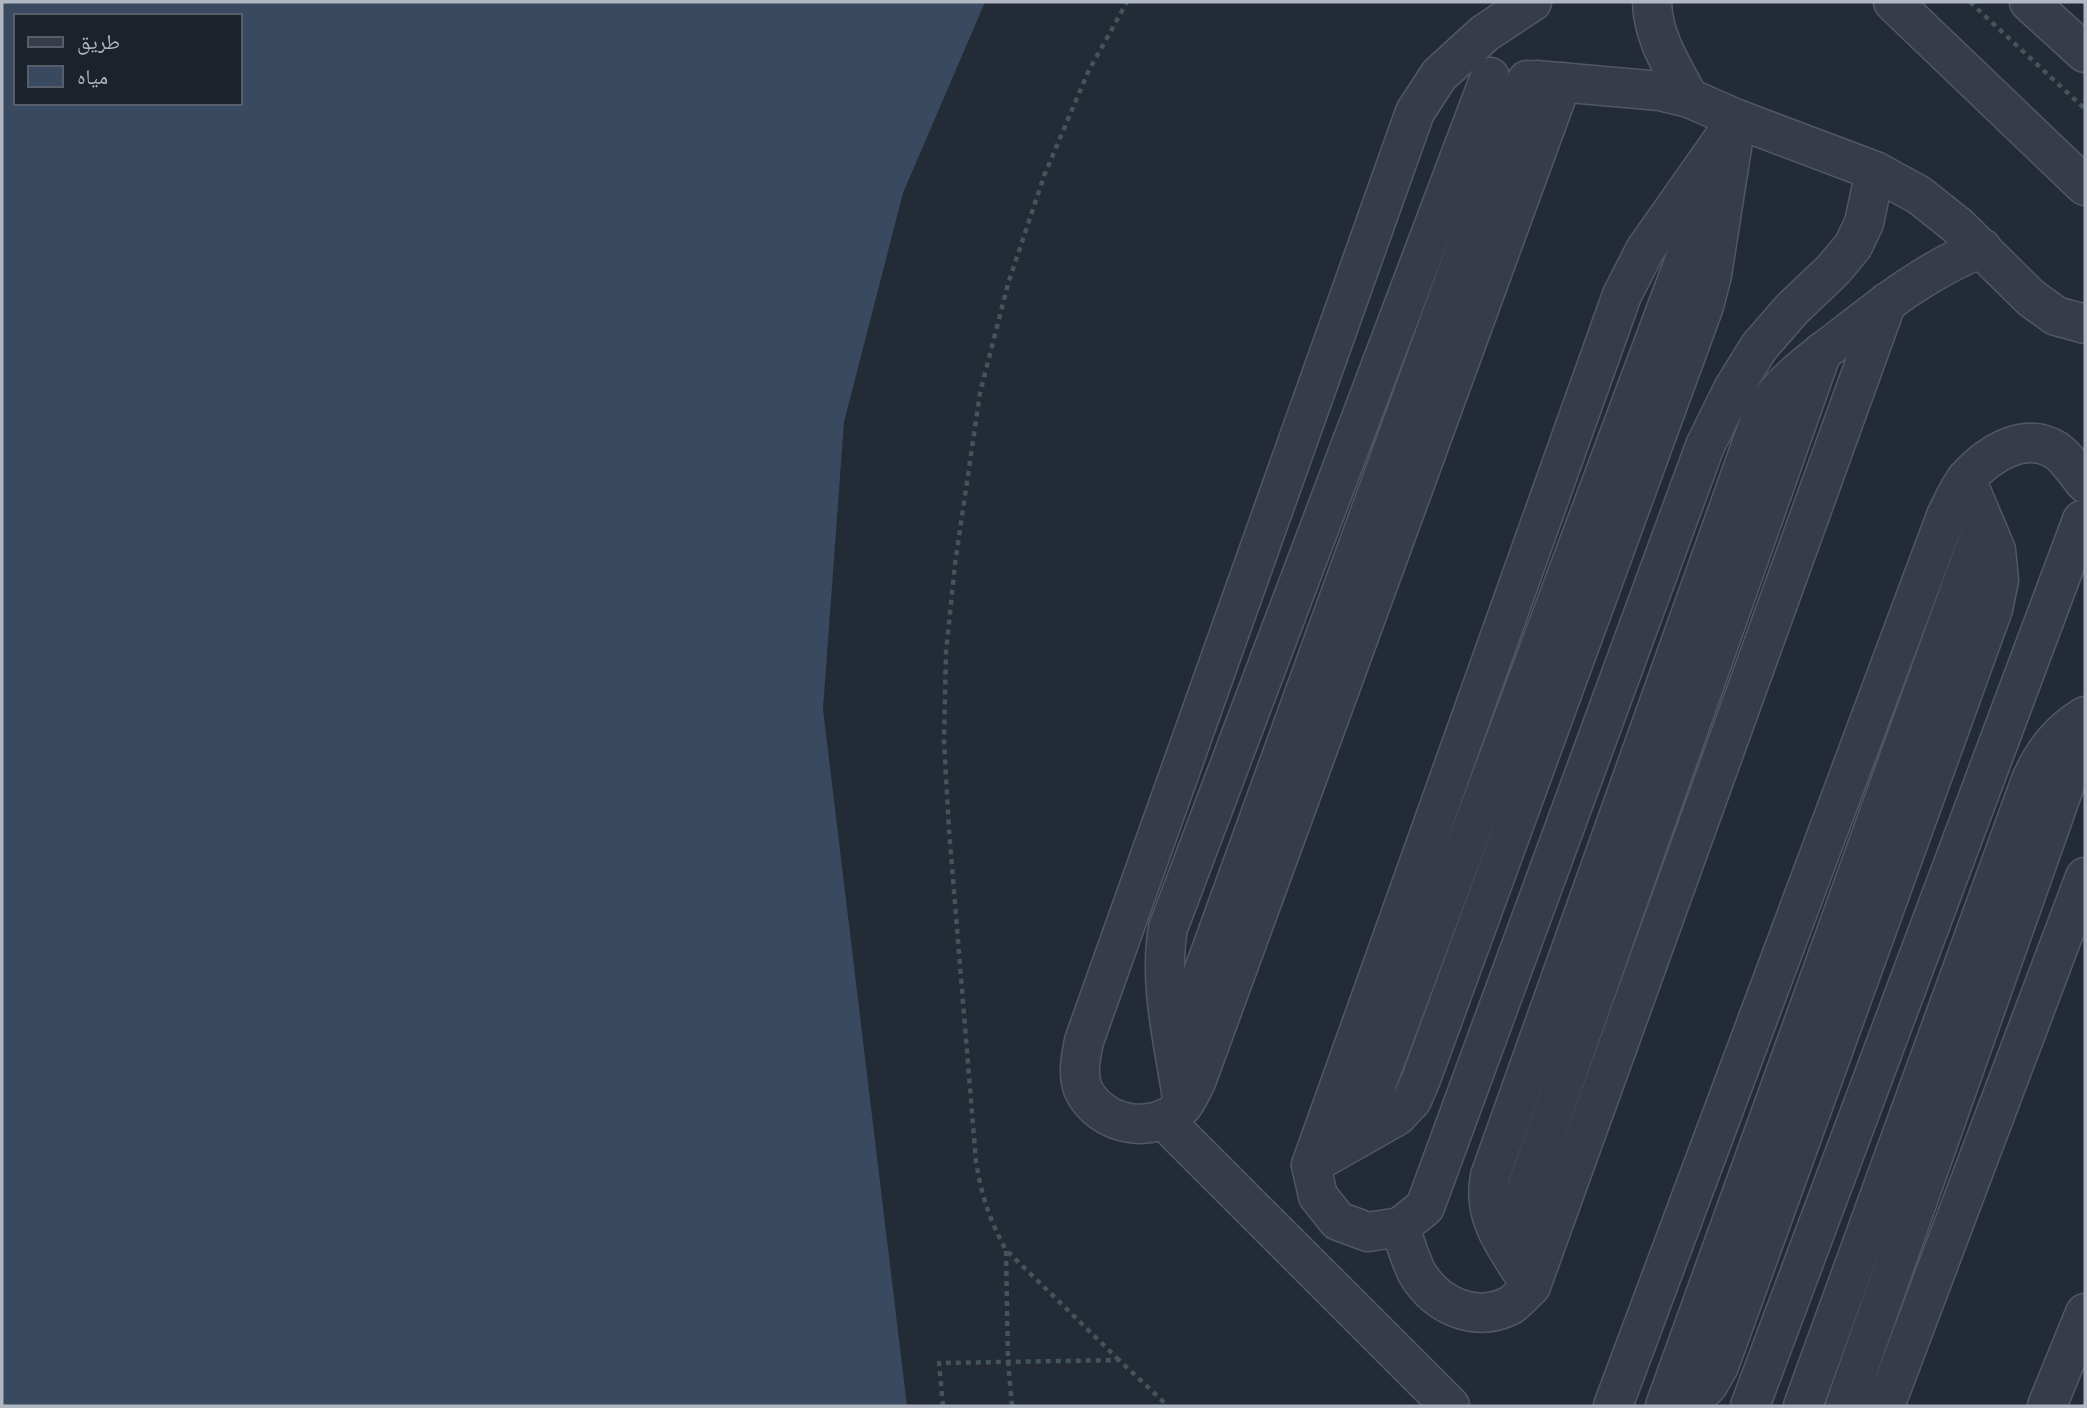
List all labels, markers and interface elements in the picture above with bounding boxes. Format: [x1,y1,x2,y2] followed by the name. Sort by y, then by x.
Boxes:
[14,14,242,105] legend
[77,27,120,55] text: طريق
[77,62,108,90] text: مياه

